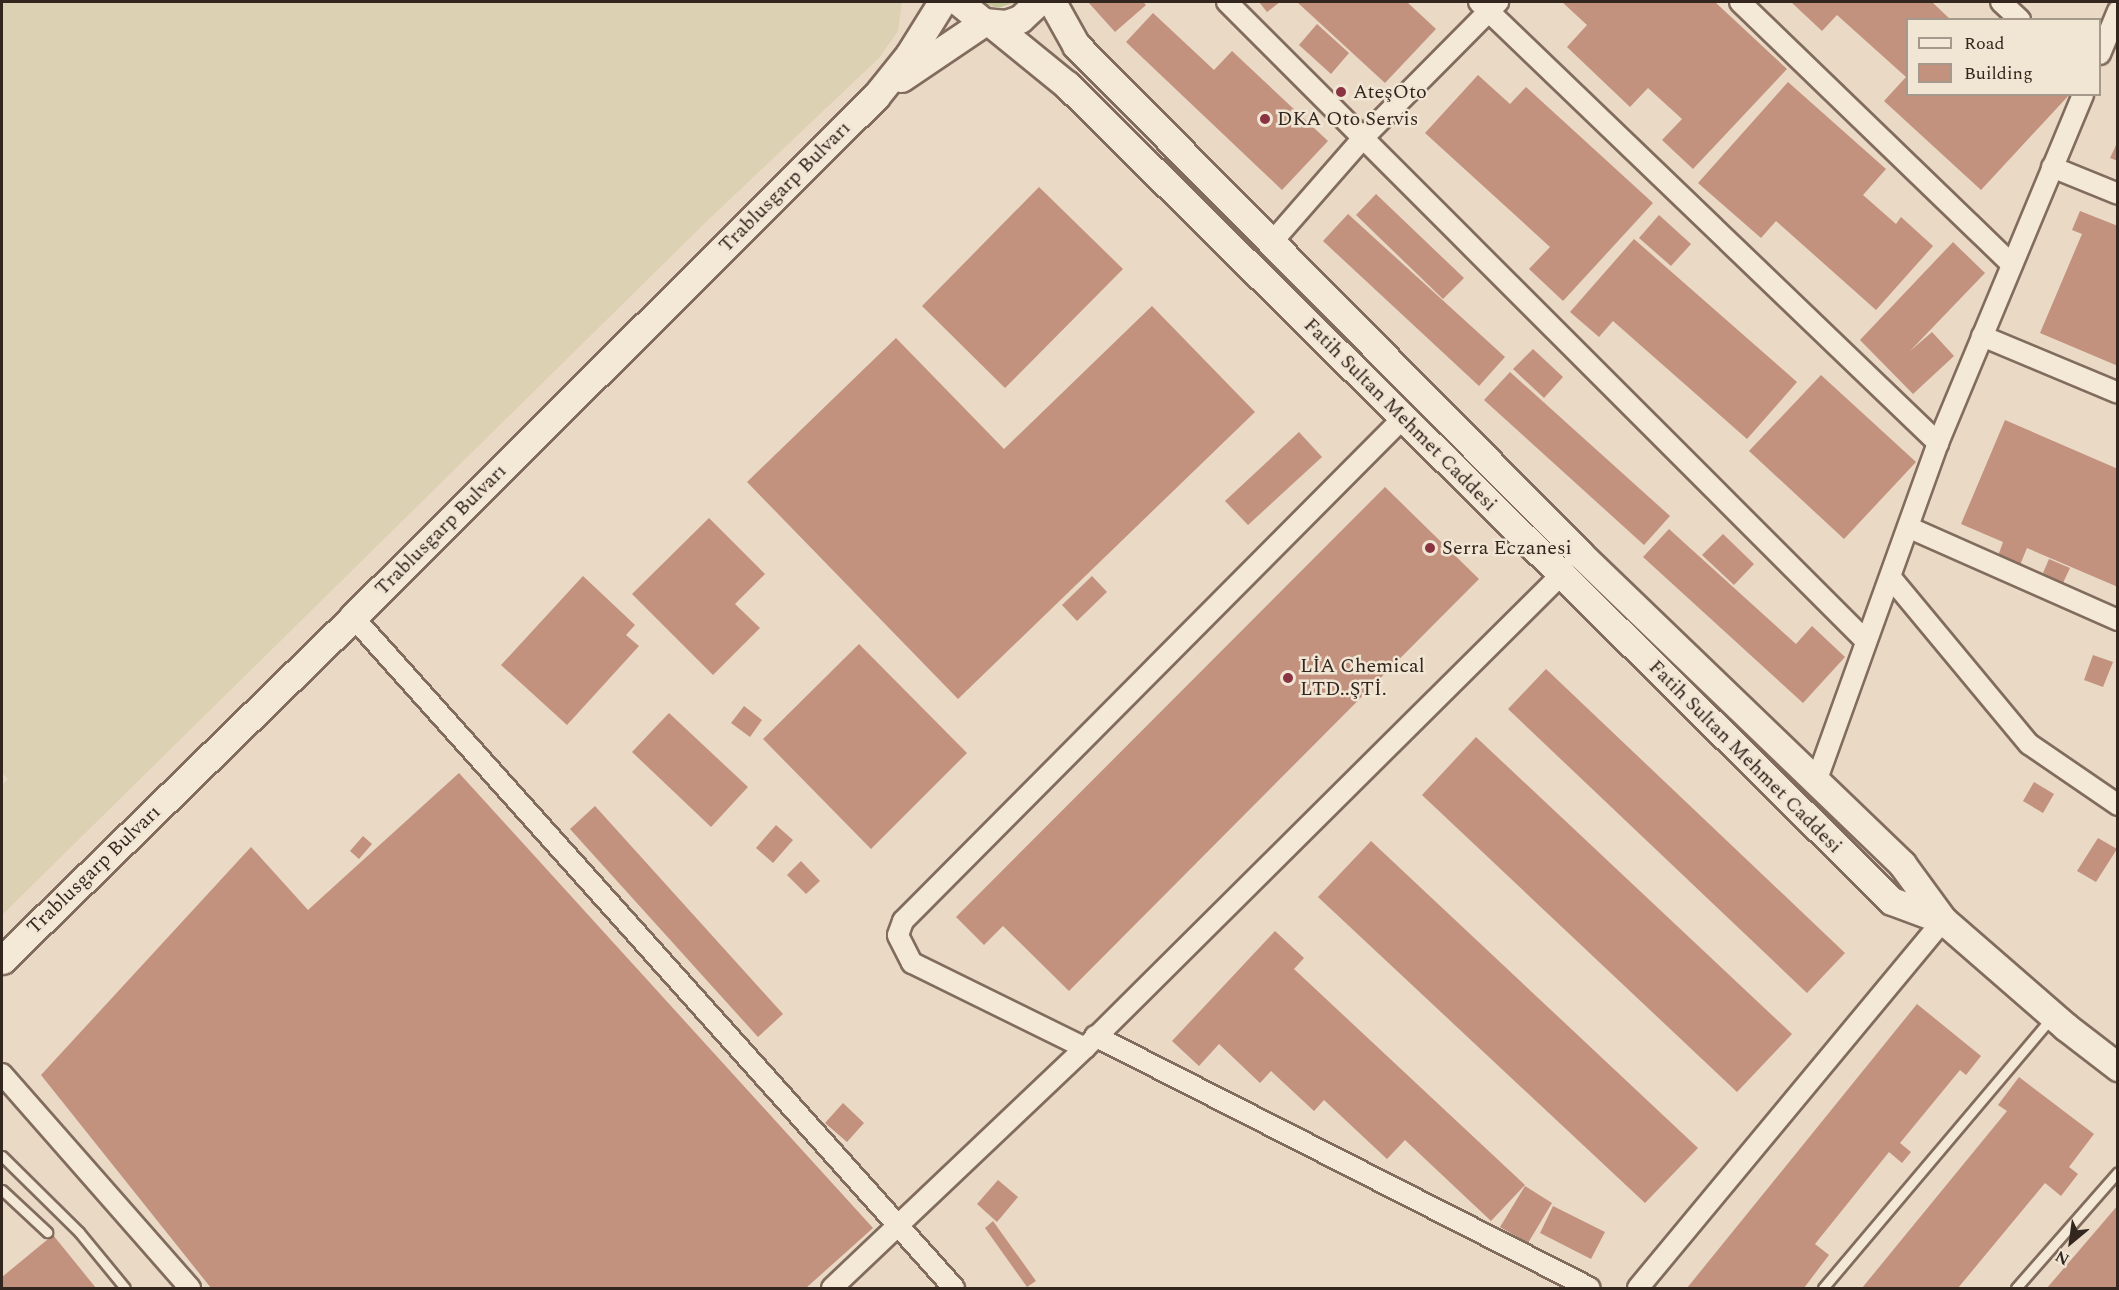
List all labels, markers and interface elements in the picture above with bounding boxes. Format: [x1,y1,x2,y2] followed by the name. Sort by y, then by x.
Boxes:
[1906,18,2101,96] legend
[1964,30,2005,57] text: Road
[1964,60,2033,87] text: Building
[1353,80,1427,104] place label: AteşOto
[1334,85,1348,99] marker: AteşOto
[1277,107,1418,131] place label: DKA Oto Servis
[1258,112,1272,126] marker: DKA Oto Servis
[714,116,856,258] street label: Trablusgarp Bulvarı
[1298,313,1502,517] street label: Fatih Sultan Mehmet Caddesi
[370,459,512,601] street label: Trablusgarp Bulvarı
[1442,536,1572,560] place label: Serra Eczanesi
[1423,541,1437,555] marker: Serra Eczanesi
[1300,654,1425,701] place label: LİA Chemical LTD..ŞTİ.
[1643,655,1847,859] street label: Fatih Sultan Mehmet Caddesi
[1281,671,1295,685] marker: LİA Chemical LTD..ŞTİ.
[22,800,166,940] street label: Trablusgarp Bulvarı
[2041,1212,2101,1272] north arrow
[2051,1244,2074,1271] text: N

